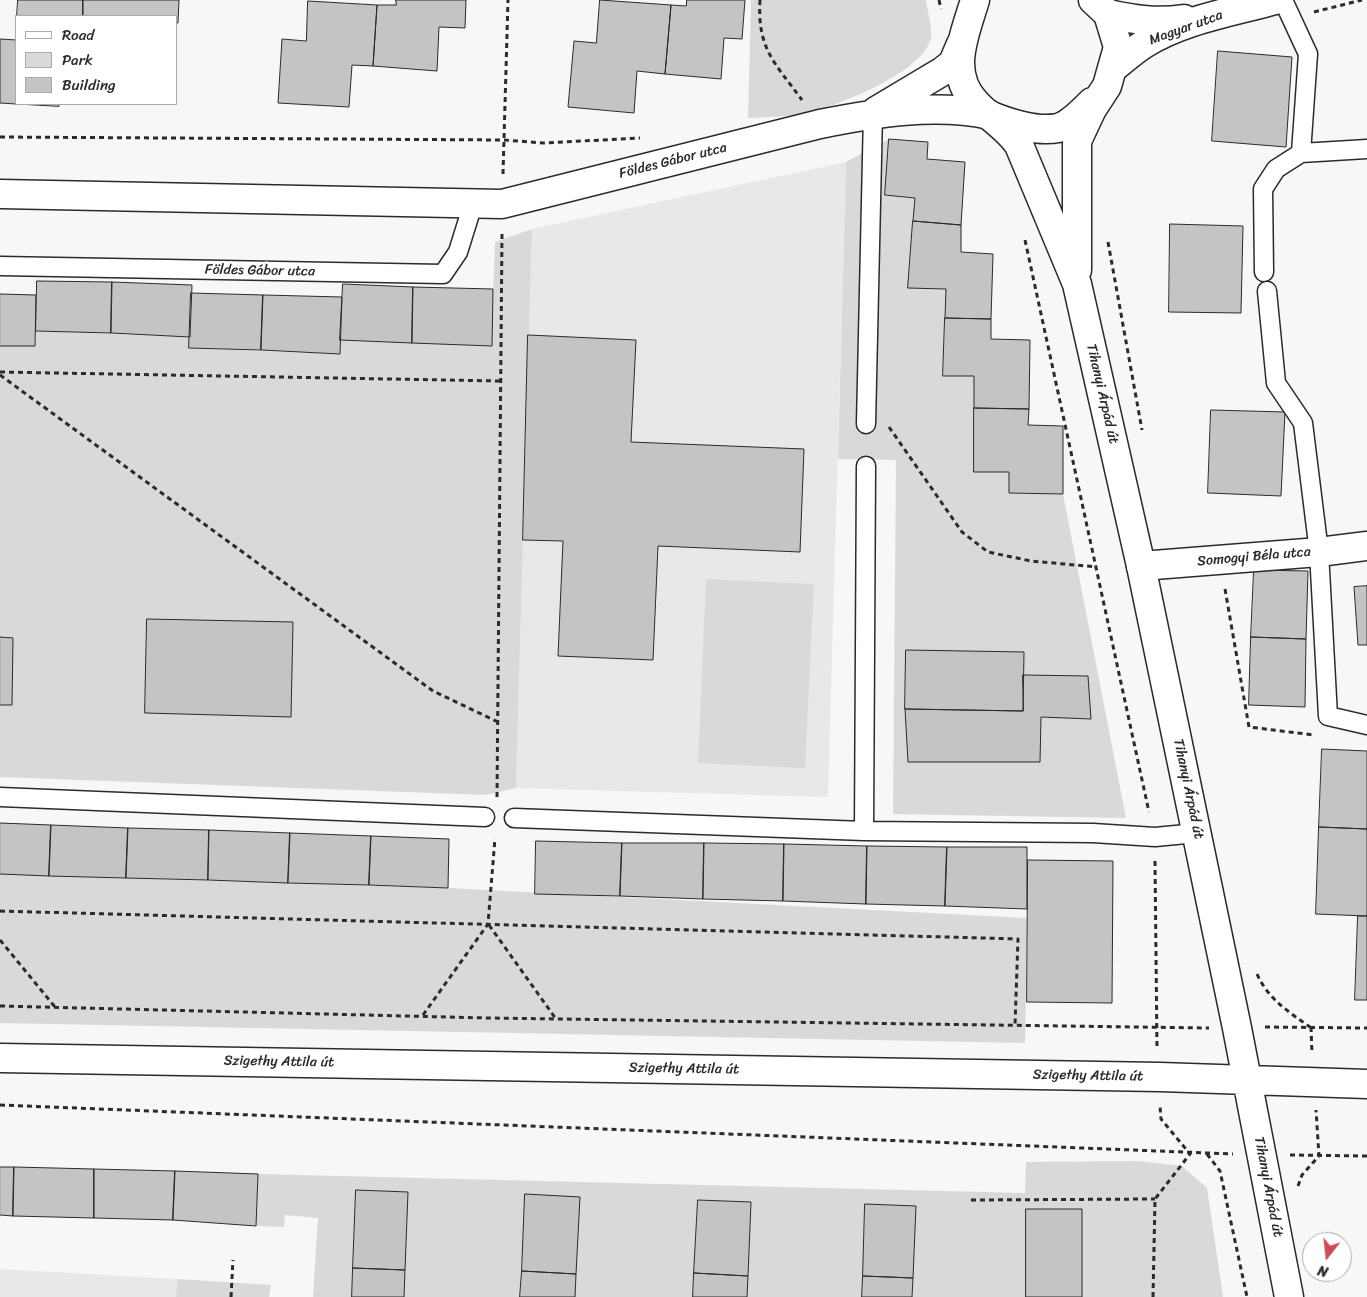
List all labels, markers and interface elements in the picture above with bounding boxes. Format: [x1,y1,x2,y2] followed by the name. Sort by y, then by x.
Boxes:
[1147,7,1225,49] street label: Magyar utca
[15,15,178,105] legend
[62,22,94,48] text: Road
[62,47,93,73] text: Park
[62,72,116,98] text: Building
[617,140,729,182] street label: Földes Gábor utca
[205,262,315,280] street label: Földes Gábor utca
[1082,342,1122,446] street label: Tihanyi Árpád út
[1197,544,1311,570] street label: Somogyi Béla utca
[1169,737,1207,841] street label: Tihanyi Árpád út
[224,1053,334,1071] street label: Szigethy Attila út
[629,1060,739,1078] street label: Szigethy Attila út
[1033,1067,1143,1085] street label: Szigethy Attila út
[1250,1135,1286,1239] street label: Tihanyi Árpád út
[1302,1232,1352,1282] north arrow
[1315,1258,1331,1284] text: N

